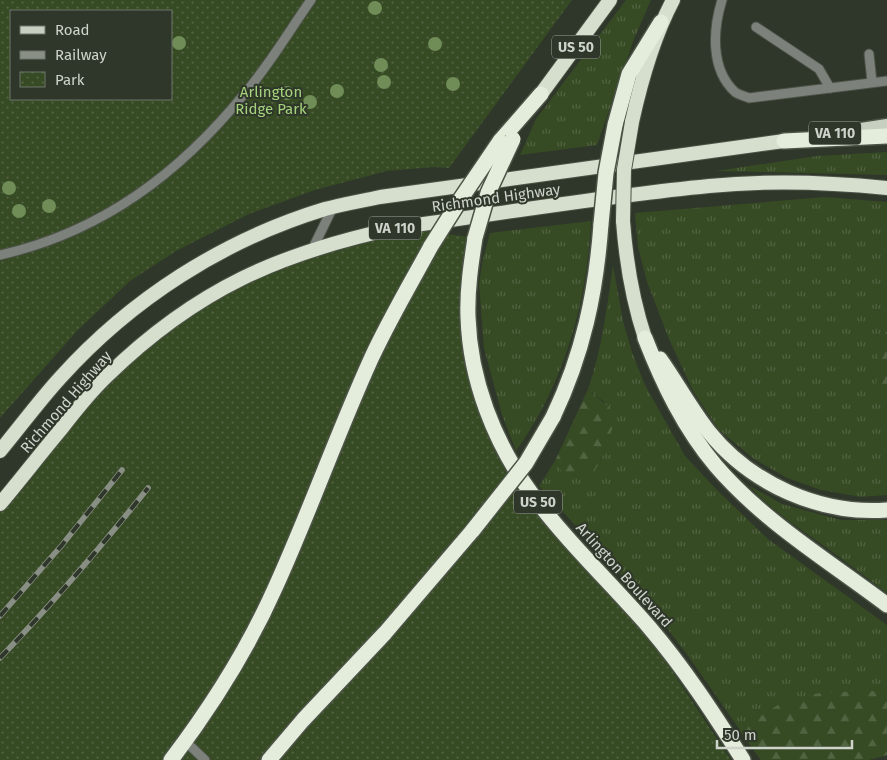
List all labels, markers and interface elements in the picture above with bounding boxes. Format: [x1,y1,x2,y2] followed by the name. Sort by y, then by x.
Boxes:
[10,10,172,100] legend
[55,21,90,39] text: Road
[552,36,600,58] road number: US 50
[55,46,107,64] text: Railway
[55,71,85,89] text: Park
[235,83,307,118] park label: Arlington Ridge Park
[809,122,861,144] road number: VA 110
[431,180,562,216] street label: Richmond Highway
[369,217,421,240] road number: VA 110
[17,347,116,457] street label: Richmond Highway
[514,491,562,514] road number: US 50
[572,519,676,631] street label: Arlington Boulevard
[717,718,852,750] scale bar
[724,726,757,744] text: 50 m

